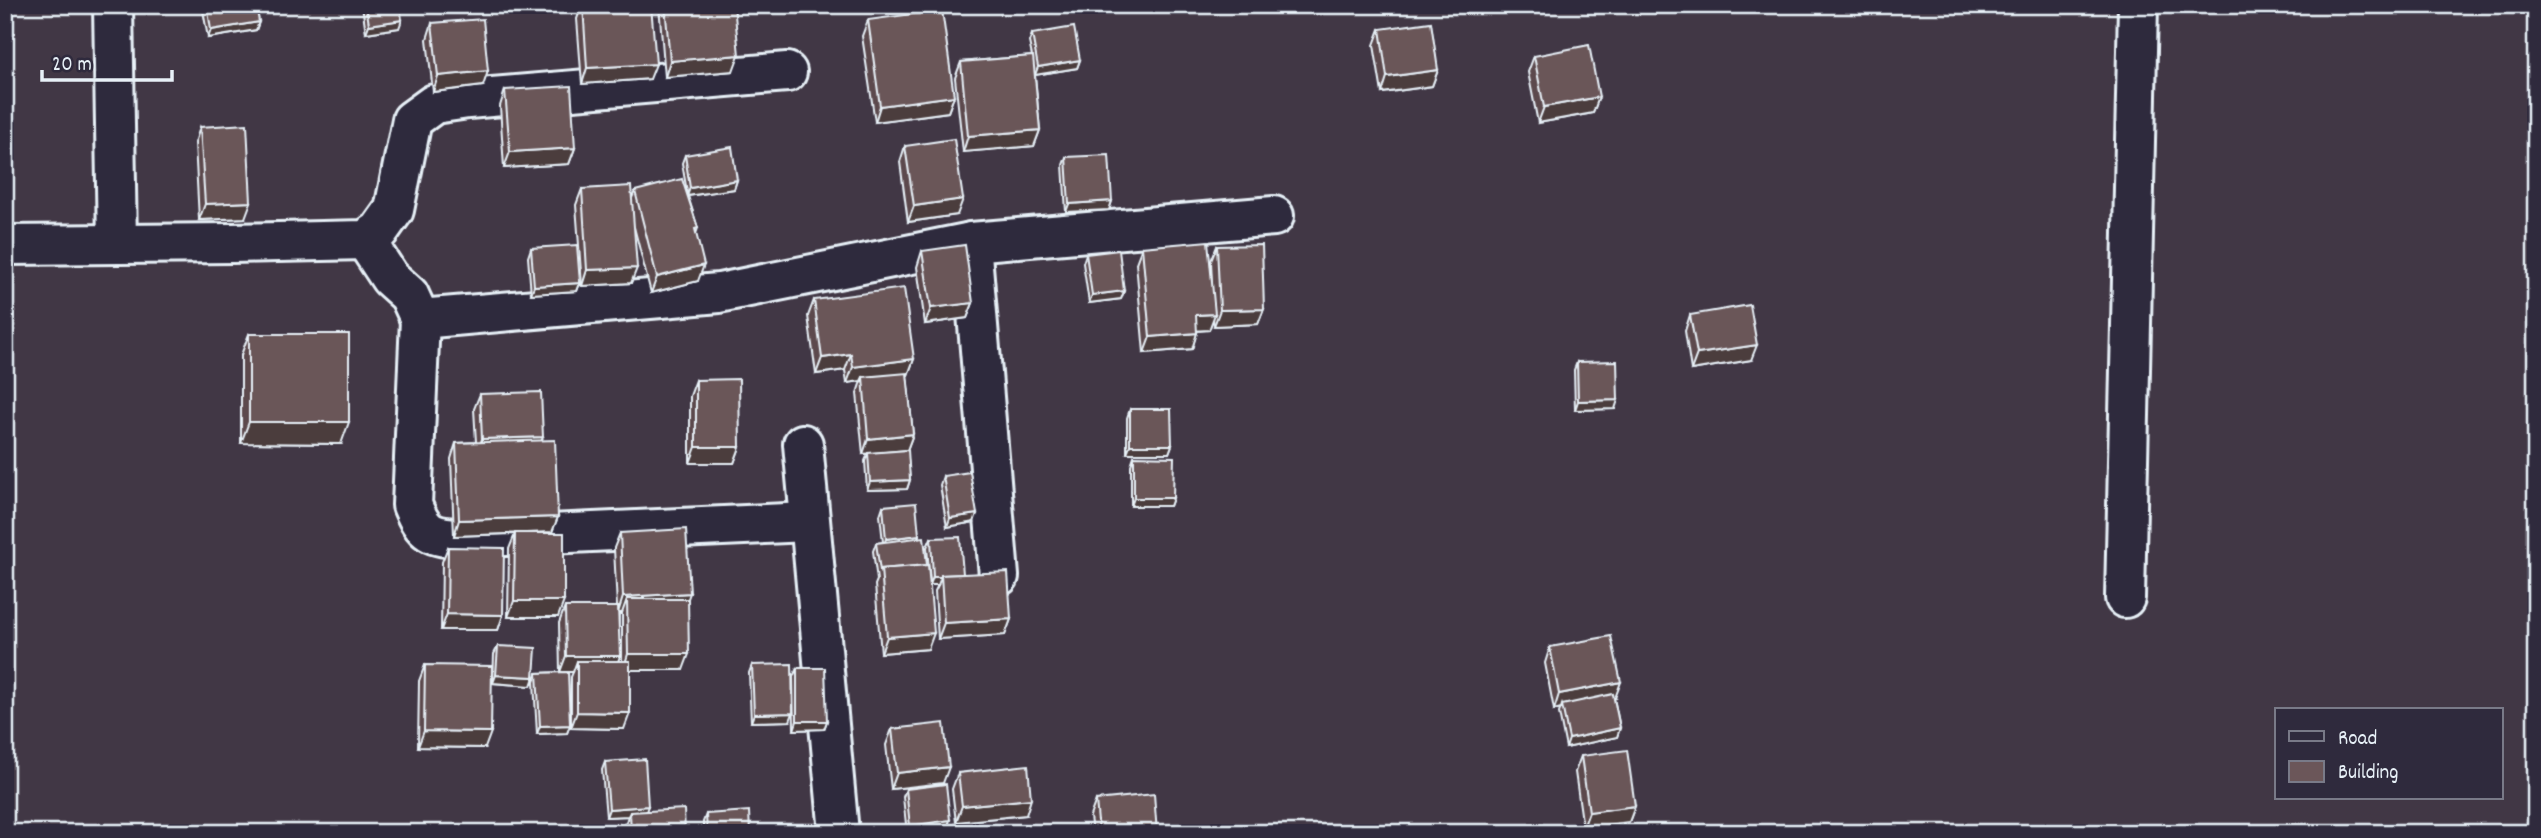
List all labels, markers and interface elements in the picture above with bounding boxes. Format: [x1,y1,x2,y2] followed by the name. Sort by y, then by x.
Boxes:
[42,38,172,82] scale bar
[52,51,92,81] text: 20 m
[2275,708,2502,800] legend
[2338,725,2377,755] text: Road
[2338,759,2398,789] text: Building

